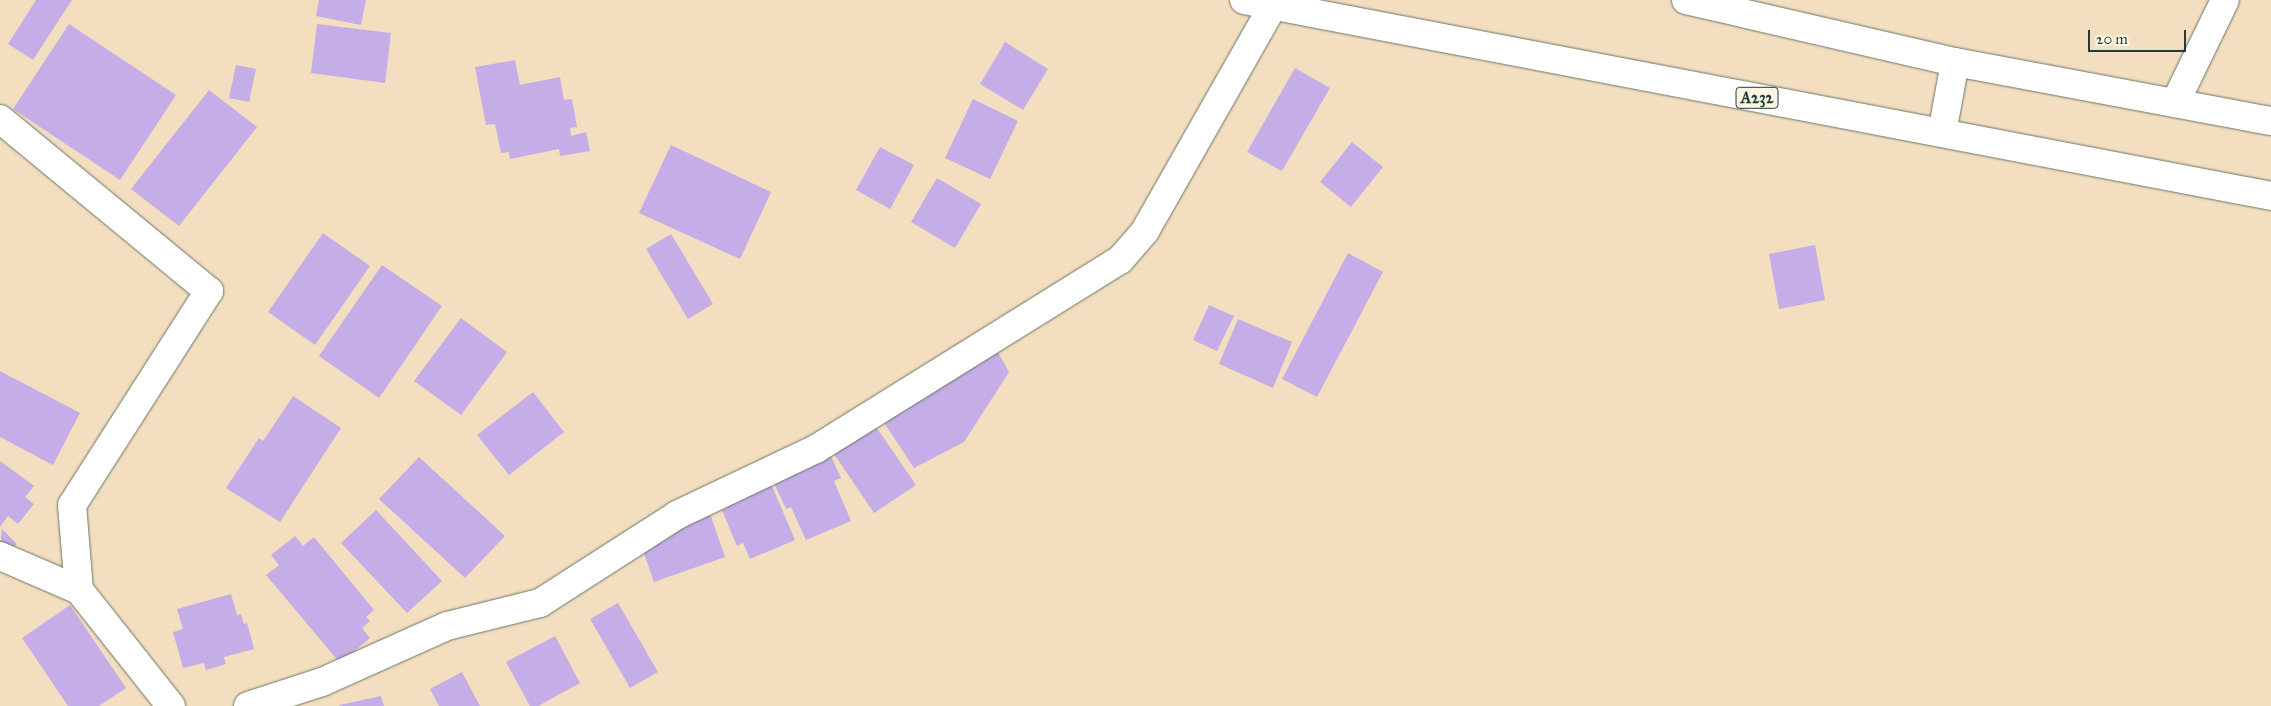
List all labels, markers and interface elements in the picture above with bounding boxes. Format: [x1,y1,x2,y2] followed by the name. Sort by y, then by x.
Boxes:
[2091,20,2188,52] scale bar
[2096,30,2128,48] text: 20 m
[1734,85,1780,112] road number: A232

